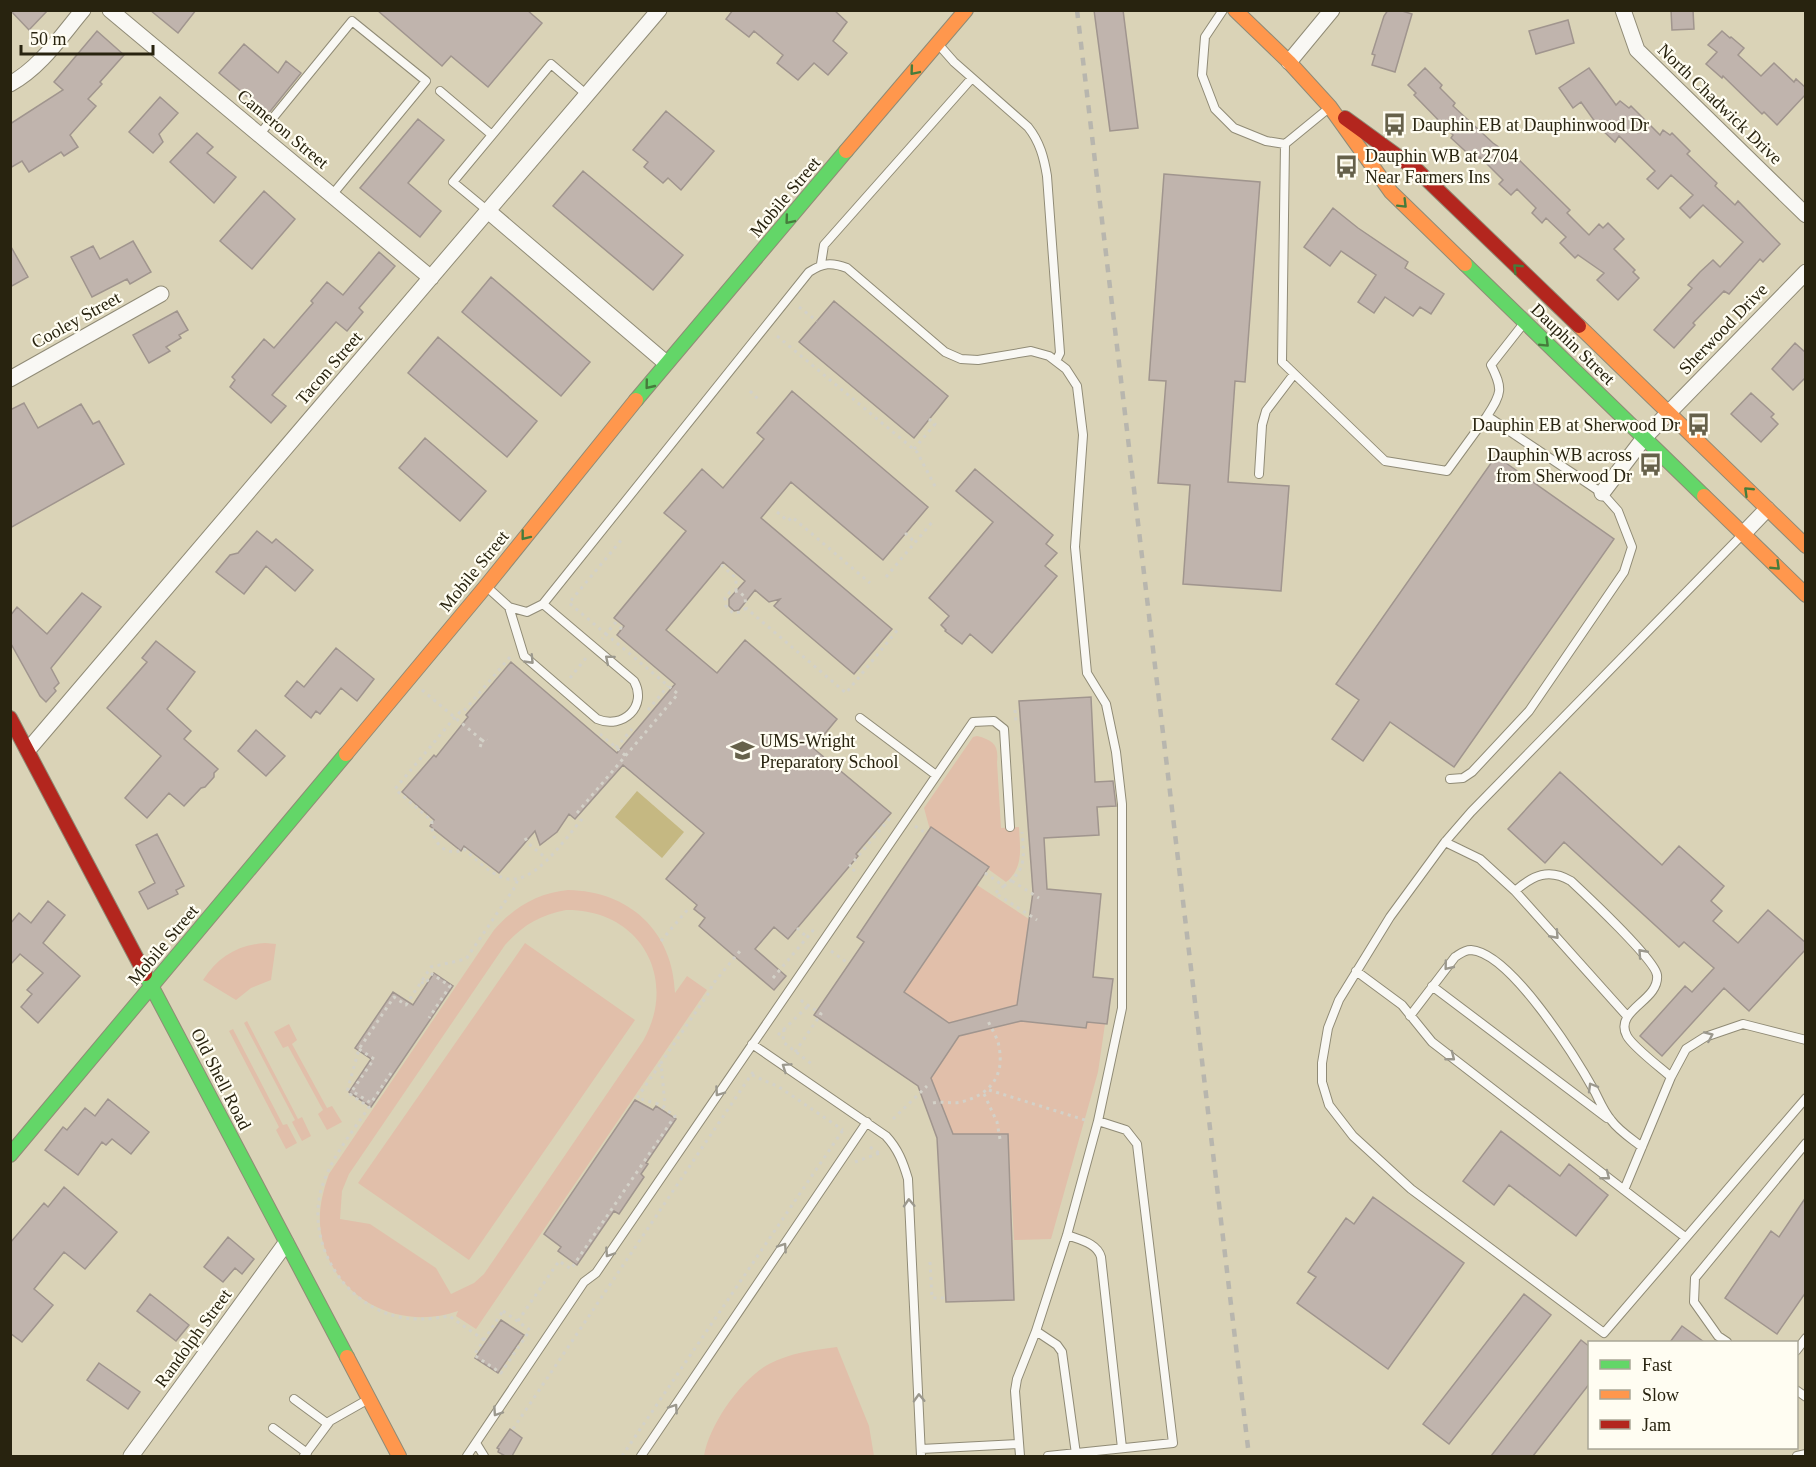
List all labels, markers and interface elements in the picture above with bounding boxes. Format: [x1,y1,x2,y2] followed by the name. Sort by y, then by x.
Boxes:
[21,18,153,56] scale bar
[30,29,67,49] text: 50 m
[1654,40,1786,168] street label: North Chadwick Drive
[911,64,922,75] one-way arrow
[233,85,333,173] street label: Cameron Street
[1381,112,1407,138] bus stop icon: Dauphin EB at Dauphinwood Dr
[1412,115,1649,135] place label: Dauphin EB at Dauphinwood Dr
[1365,146,1518,187] place label: Dauphin WB at 2704 Near Farmers Ins
[746,153,824,241] street label: Mobile Street
[1334,153,1360,179] bus stop icon: Dauphin WB at 2704 Near Farmers Ins
[1396,197,1406,208] one-way arrow
[785,213,796,224] one-way arrow
[1514,264,1524,275] one-way arrow
[1675,279,1771,379] street label: Sherwood Drive
[28,287,124,353] street label: Cooley Street
[1527,299,1619,389] street label: Dauphin Street
[292,327,366,409] street label: Tacon Street
[1539,336,1549,347] one-way arrow
[645,378,656,389] one-way arrow
[1685,412,1711,438] bus stop icon: Dauphin EB at Sherwood Dr
[1472,415,1680,435] place label: Dauphin EB at Sherwood Dr
[1487,445,1632,486] place label: Dauphin WB across from Sherwood Dr
[1637,452,1663,478] bus stop icon: Dauphin WB across from Sherwood Dr
[1745,487,1755,498] one-way arrow
[435,526,513,616] street label: Mobile Street
[522,529,533,540] one-way arrow
[1769,559,1780,570] one-way arrow
[523,653,534,664] one-way arrow
[605,655,616,666] one-way arrow
[760,731,898,772] place label: UMS-Wright Preparatory School
[729,738,755,764] school or university icon: UMS-Wright Preparatory School
[124,901,202,989] street label: Mobile Street
[1548,928,1559,939] one-way arrow
[1638,950,1649,960] one-way arrow
[1444,959,1455,970] one-way arrow
[187,1025,255,1133] street label: Old Shell Road
[1703,1031,1714,1043] one-way arrow
[1444,1050,1455,1061] one-way arrow
[782,1063,793,1074] one-way arrow
[1587,1083,1599,1093] one-way arrow
[715,1086,726,1097] one-way arrow
[1599,1169,1610,1180] one-way arrow
[903,1199,916,1208] one-way arrow
[776,1242,787,1253] one-way arrow
[605,1247,616,1258] one-way arrow
[151,1285,235,1391] street label: Randolph Street
[1588,1341,1798,1449] legend
[1642,1355,1672,1375] text: Fast
[1642,1385,1679,1405] text: Slow
[912,1394,925,1403] one-way arrow
[667,1404,678,1415] one-way arrow
[492,1406,504,1416] one-way arrow
[1642,1415,1671,1435] text: Jam

